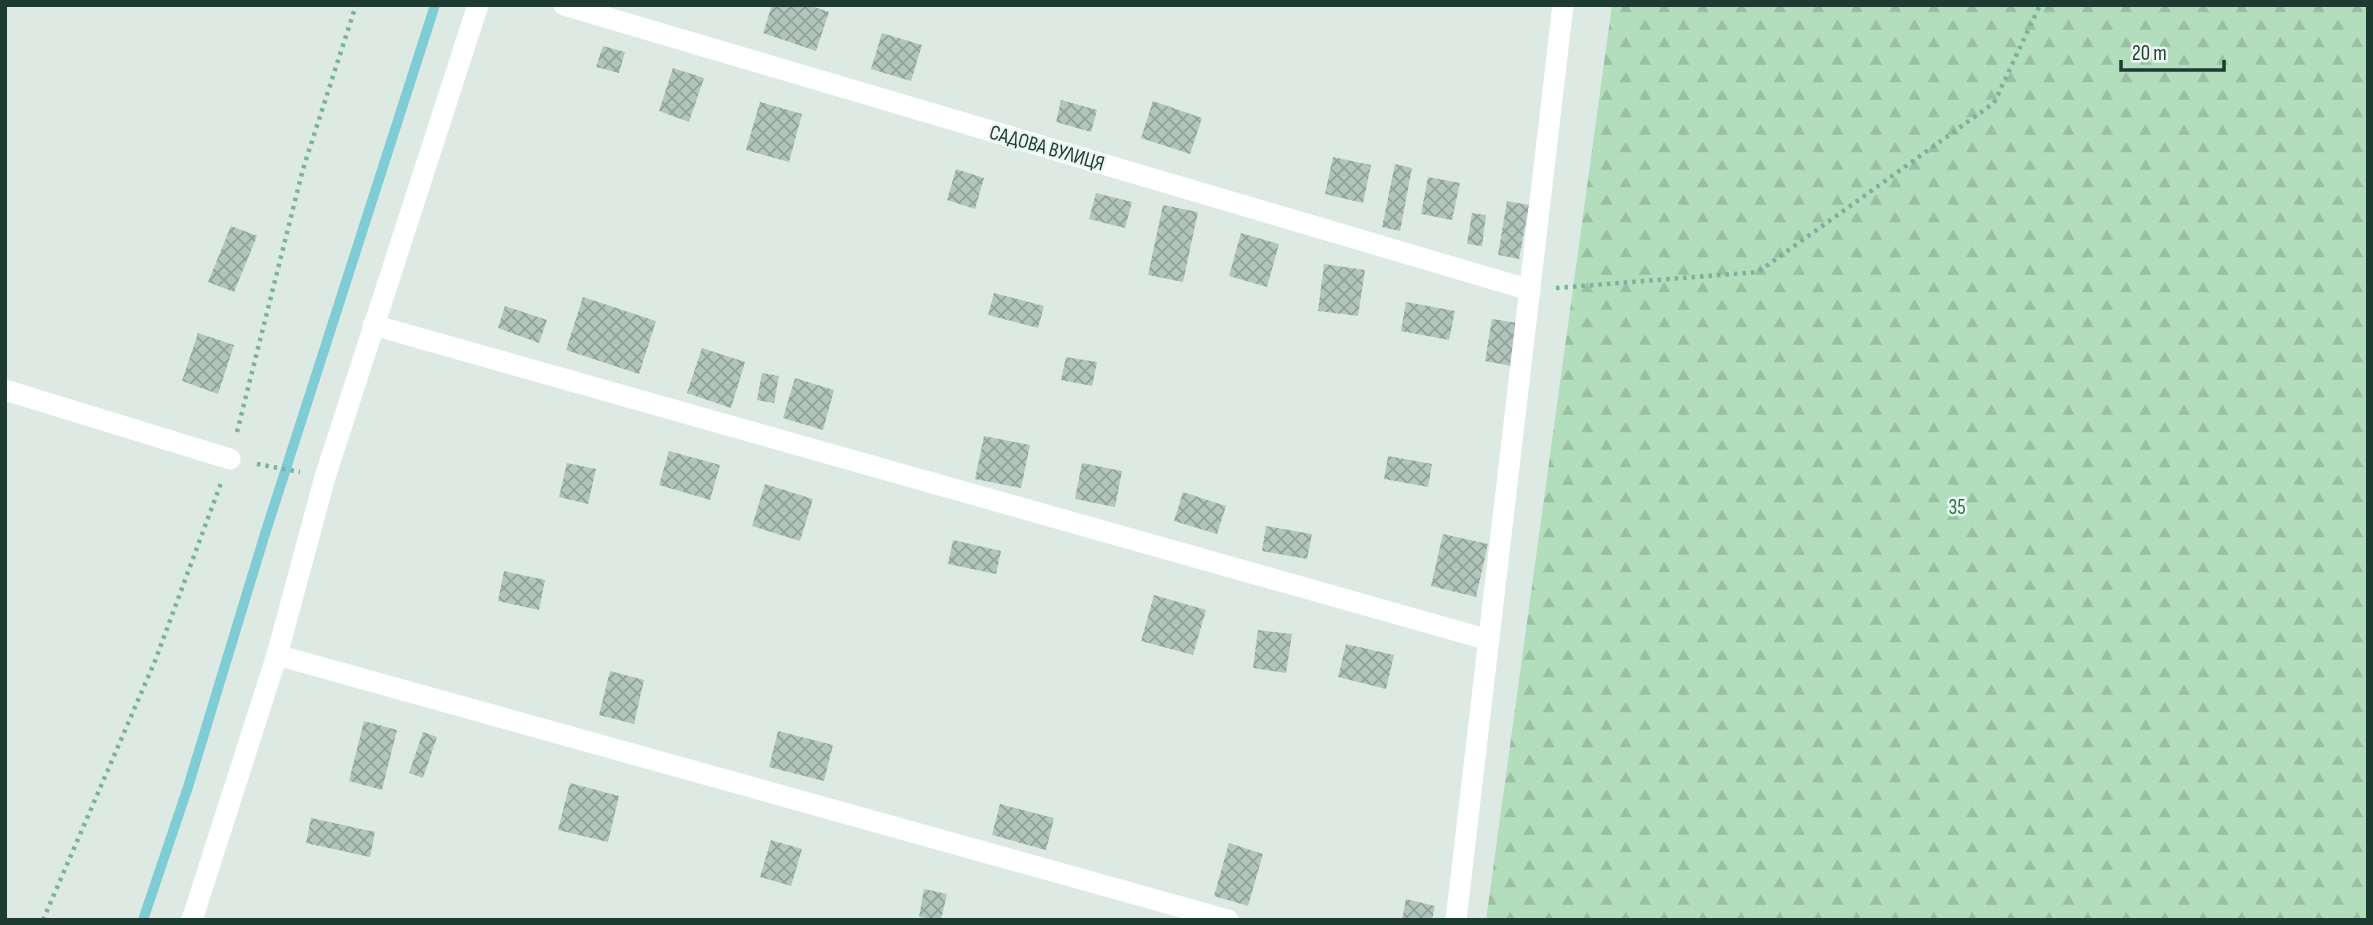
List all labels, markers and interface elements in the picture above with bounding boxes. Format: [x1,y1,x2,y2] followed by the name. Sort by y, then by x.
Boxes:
[2121,28,2224,72] scale bar
[2132,41,2167,66] text: 20 m
[987,120,1107,176] street label: САДОВА ВУЛИЦЯ
[1948,495,1966,520] park label: 35

